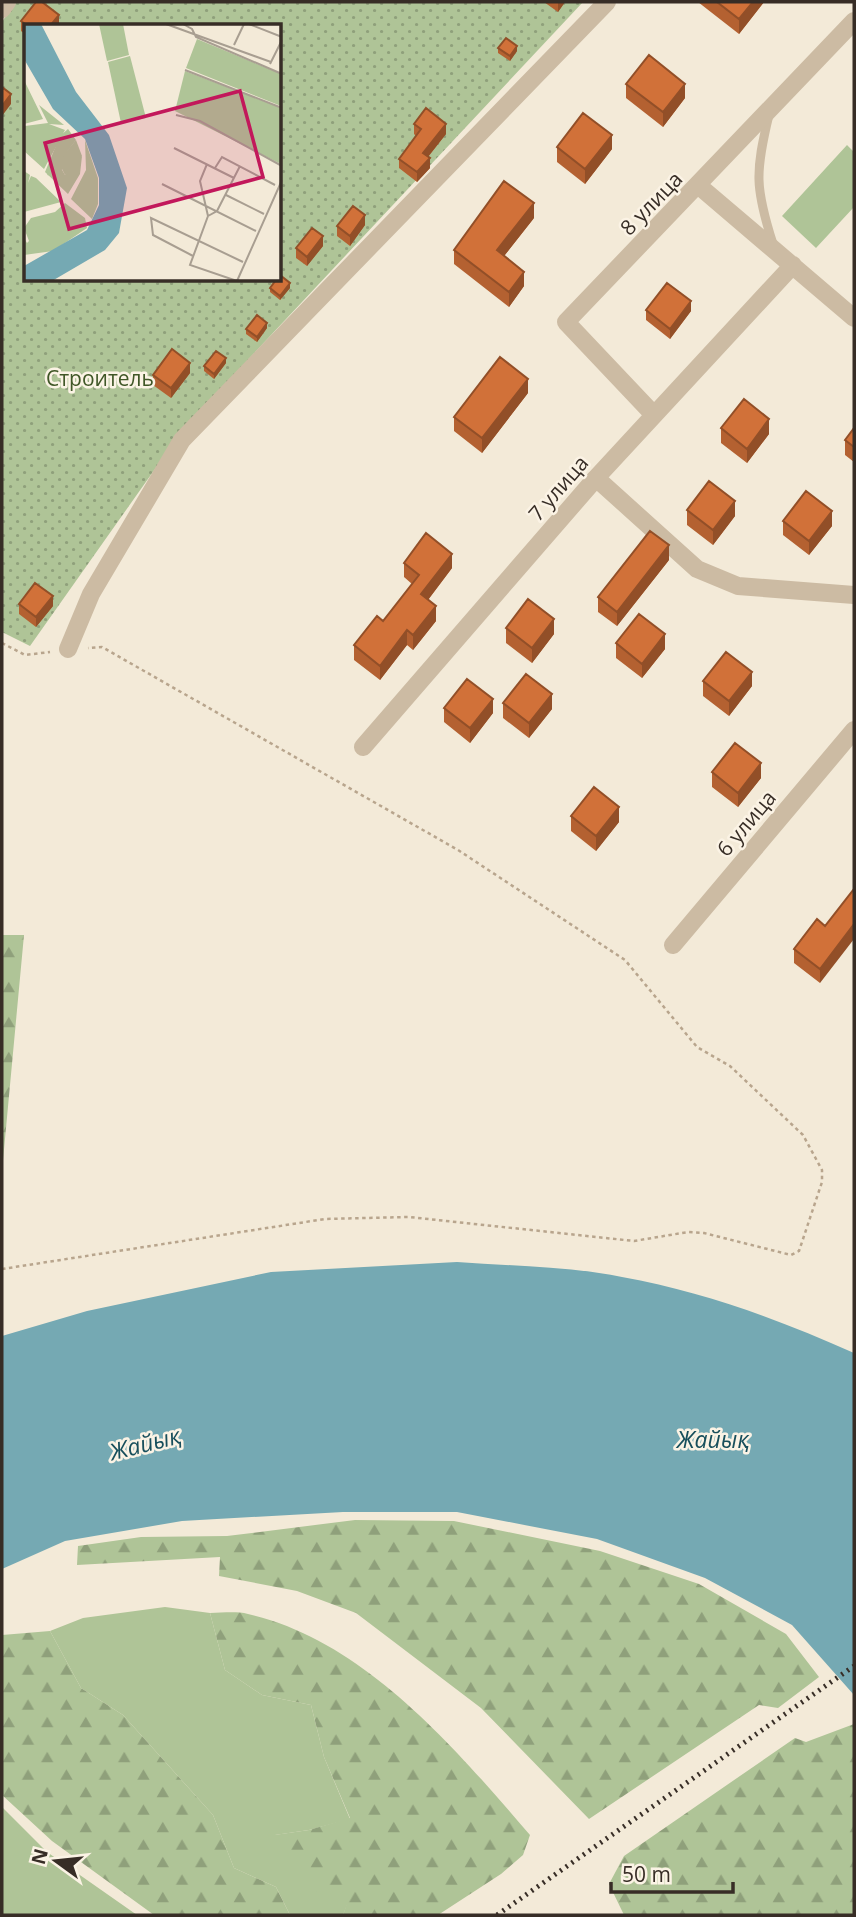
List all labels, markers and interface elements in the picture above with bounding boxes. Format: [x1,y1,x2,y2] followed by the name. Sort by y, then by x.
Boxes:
[24,24,282,282] inset map
[614,165,688,241] street label: 8 улица
[46,364,154,392] park label: Строитель
[522,449,594,527] street label: 7 улица
[710,784,782,862] street label: 6 улица
[104,1419,184,1468] water label: Жайық
[675,1423,749,1455] water label: Жайық
[21,1826,91,1896] north arrow
[25,1846,54,1867] text: N
[611,1850,734,1894] scale bar
[622,1860,671,1888] text: 50 m

